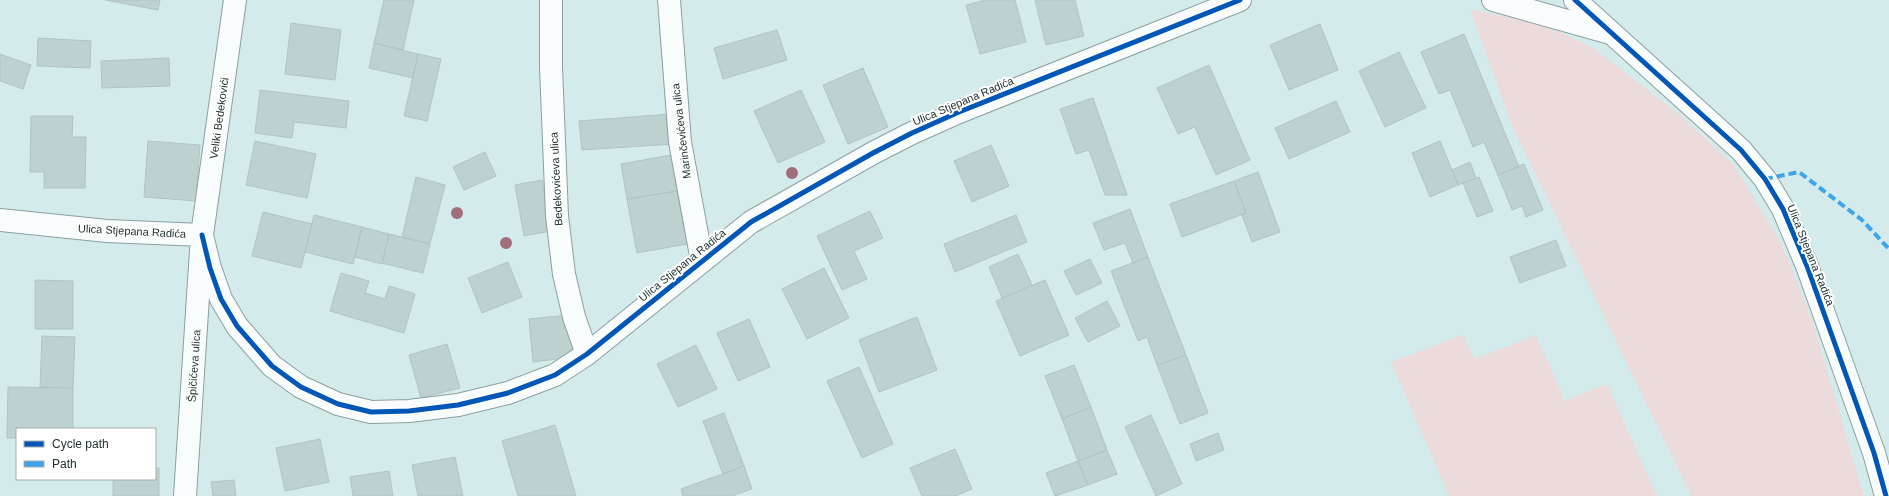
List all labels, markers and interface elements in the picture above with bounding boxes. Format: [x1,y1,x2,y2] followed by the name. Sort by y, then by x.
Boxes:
[911,74,1016,128] street label: Ulica Stjepana Radića
[207,77,231,159] street label: Veliki Bedekovići
[669,82,693,179] street label: Marinčevićeva ulica
[547,131,564,226] street label: Bedekovićeva ulica
[1785,203,1837,308] street label: Ulica Stjepana Radića
[78,222,187,240] street label: Ulica Stjepana Radića
[636,226,729,304] street label: Ulica Stjepana Radića
[185,328,203,403] street label: Špičićeva ulica
[16,428,156,480] legend
[52,437,109,451] text: Cycle path
[52,457,77,471] text: Path

